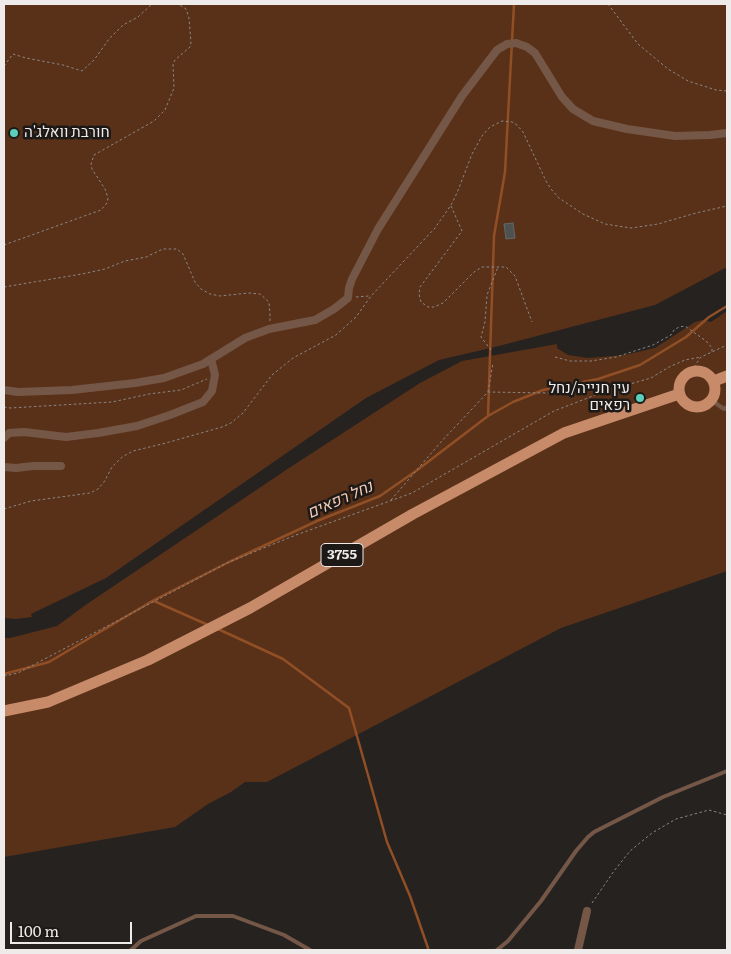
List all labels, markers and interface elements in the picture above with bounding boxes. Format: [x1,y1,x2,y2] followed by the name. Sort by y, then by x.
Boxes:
[24,124,109,142] place label: חורבת וואלג'ה
[8,127,20,139] marker: חורבת וואלג'ה
[548,380,630,415] place label: עין חנייה/נחל רפאים
[634,392,646,404] marker: עין חנייה/נחל רפאים
[304,477,376,523] water label: נחל רפאים
[321,544,363,566] road number: 3755
[12,912,135,944] scale bar
[18,919,59,942] text: 100 m

